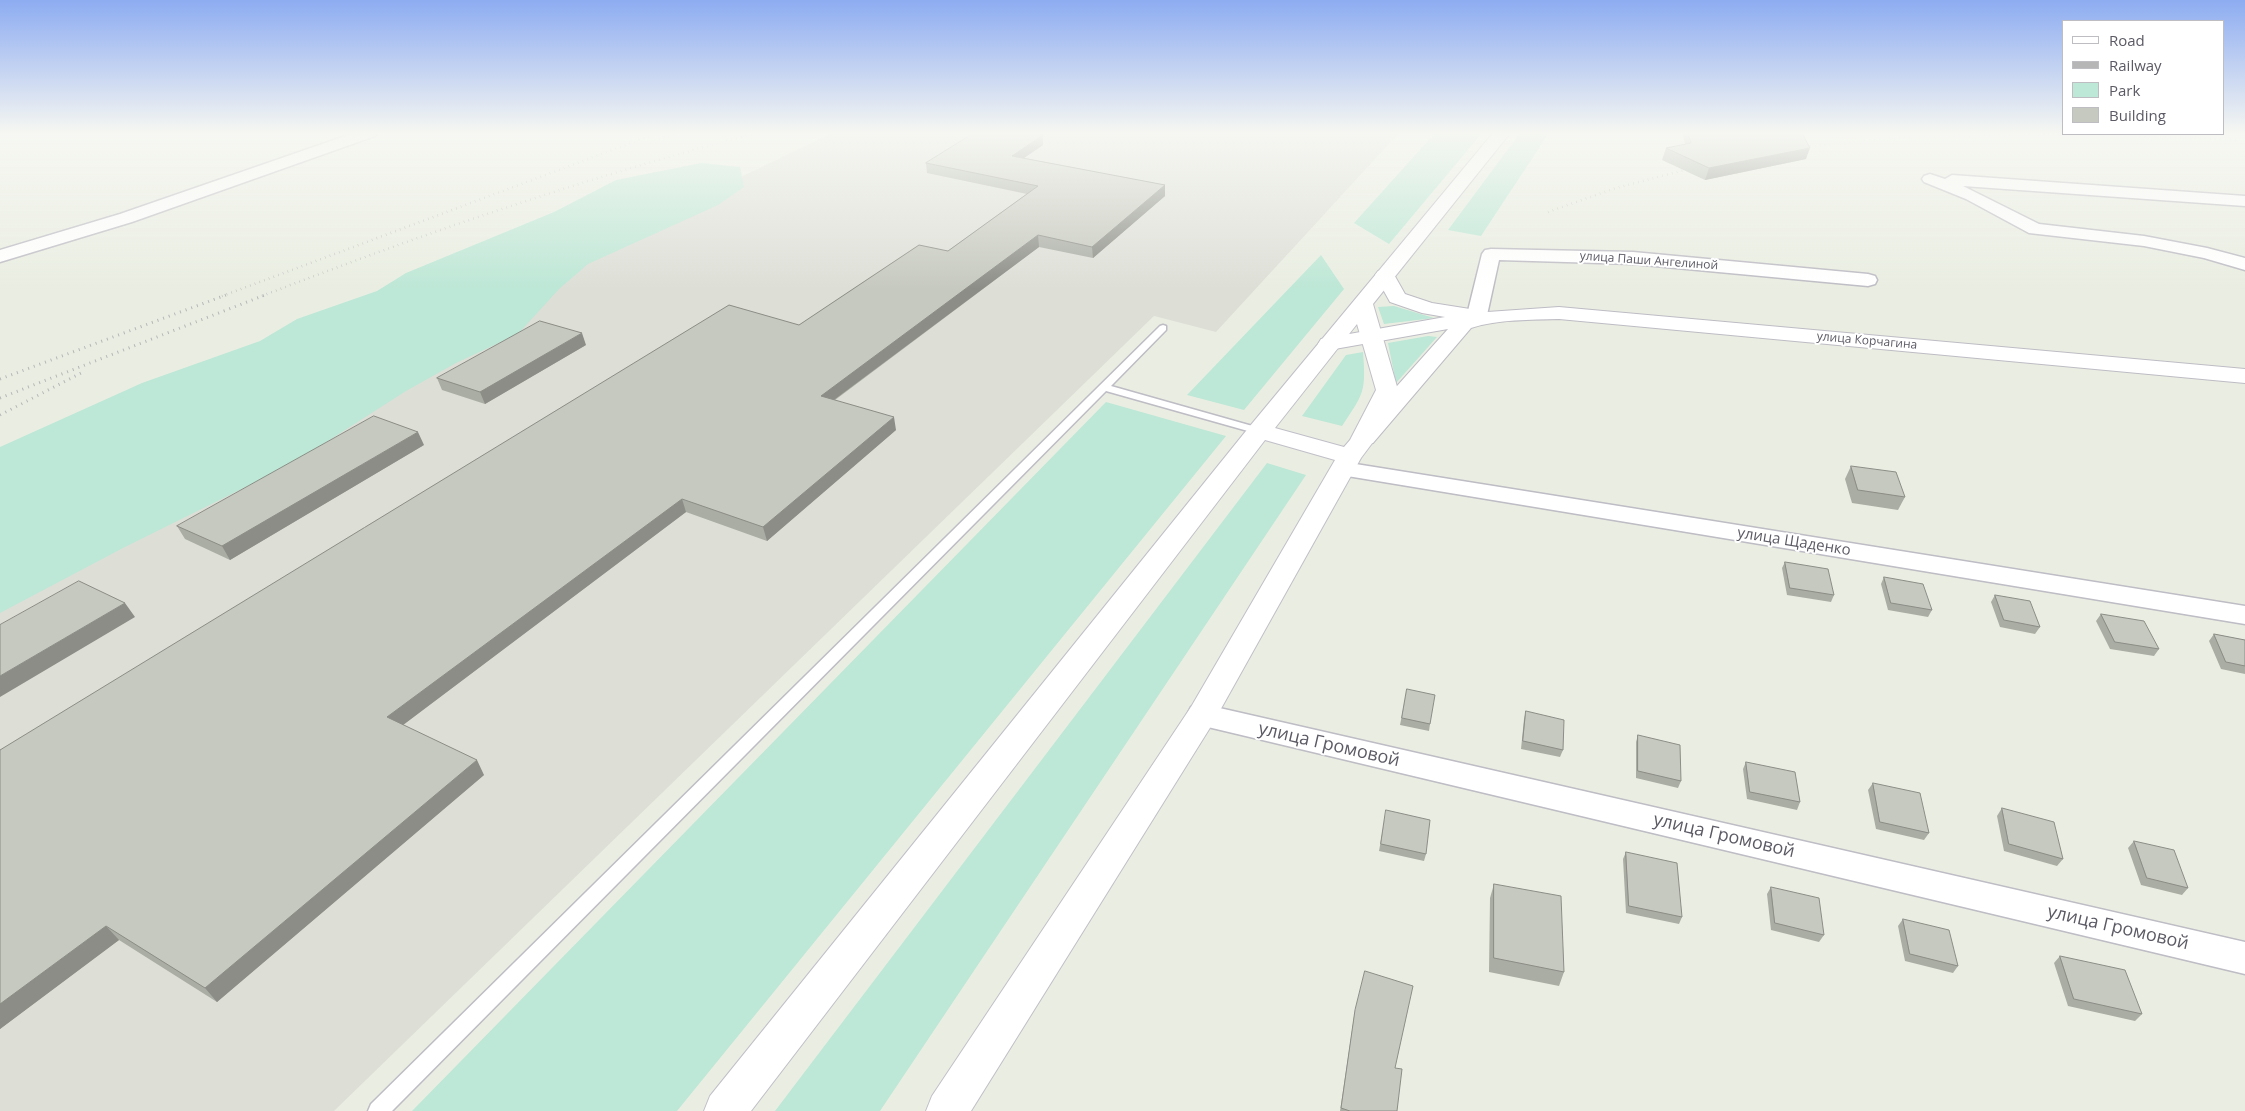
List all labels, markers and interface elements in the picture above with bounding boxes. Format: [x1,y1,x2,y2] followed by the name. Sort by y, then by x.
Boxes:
[2062,20,2225,135] legend
[2109,30,2145,50] text: Road
[2109,55,2162,75] text: Railway
[2109,80,2140,100] text: Park
[2109,105,2166,125] text: Building
[1579,249,1719,273] street label: улица Паши Ангелиной
[1816,329,1918,353] street label: улица Корчагина
[1736,524,1852,560] street label: улица Щаденко
[1256,718,1402,772] street label: улица Громовой
[1651,809,1797,863] street label: улица Громовой
[2045,901,2191,955] street label: улица Громовой

